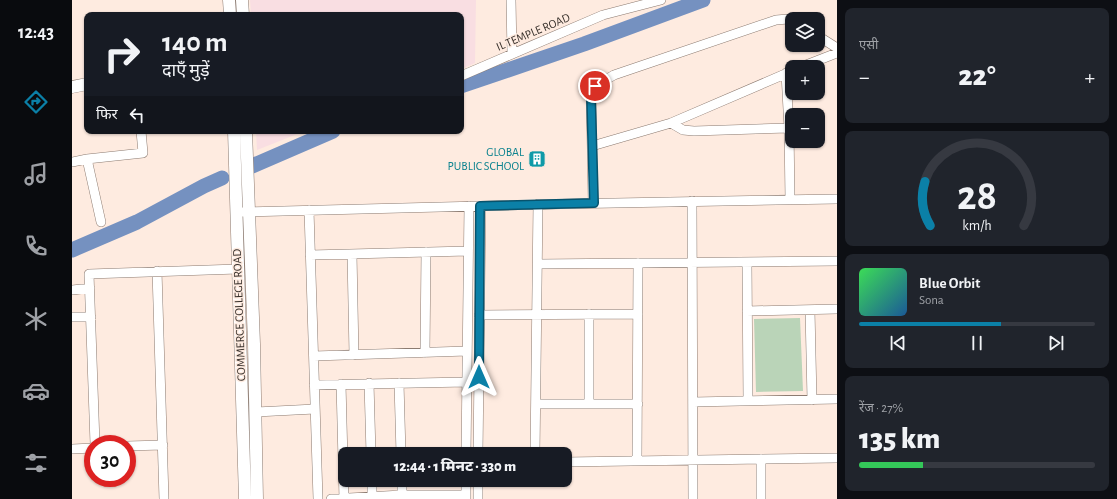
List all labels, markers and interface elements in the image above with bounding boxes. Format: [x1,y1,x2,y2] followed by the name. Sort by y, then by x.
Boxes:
[494,11,572,53] street label: IL TEMPLE ROAD
[785,12,825,148] map controls
[785,12,825,52] button: layers
[18,24,54,42] text: 12:43
[96,28,148,80] icon: right
[162,29,228,57] text: 140 m
[859,39,878,52] text: एसी
[785,60,825,100] button: +
[958,61,996,91] text: 22°
[162,62,210,80] text: दाएँ मुड़ें
[859,66,870,88] text: −
[1084,66,1095,88] text: +
[578,69,612,103] pin
[584,75,606,97] icon: arrive
[22,88,50,116] icon: directions
[126,104,148,126] icon: left
[96,107,118,122] text: फिर
[785,108,825,148] button: −
[447,146,524,172] place label: GLOBAL PUBLIC SCHOOL
[527,149,547,169] building icon: GLOBAL PUBLIC SCHOOL
[22,160,50,188] icon: music
[957,176,997,217] text: 28
[962,219,992,233] text: km/h
[22,232,50,260] icon: phone
[231,248,247,381] street label: COMMERCE COLLEGE ROAD
[919,276,980,291] text: Blue Orbit
[919,294,944,307] text: Sona
[22,305,50,333] icon: climate
[887,332,909,354] icon: previous
[966,332,988,354] icon: pause
[1045,332,1067,354] icon: next
[458,356,500,398] position arrow
[22,377,50,405] icon: car
[859,402,903,415] text: रेंज · 27%
[859,424,940,454] text: 135 km
[84,435,136,487] speed limit sign: 30
[22,449,50,477] icon: filters
[394,459,516,474] text: 12:44 · 1 मिनट · 330 m

